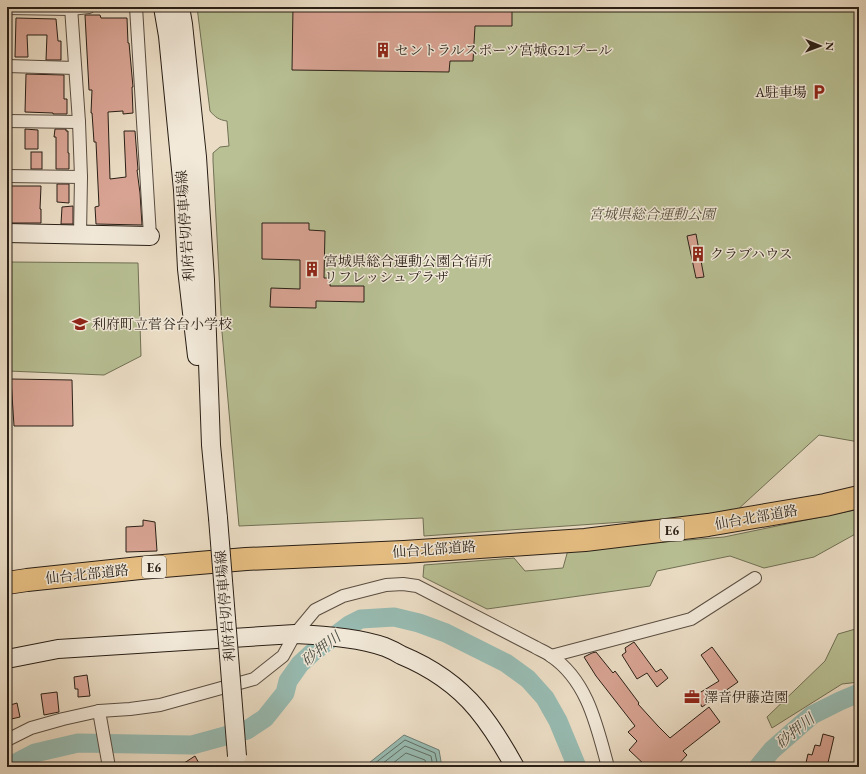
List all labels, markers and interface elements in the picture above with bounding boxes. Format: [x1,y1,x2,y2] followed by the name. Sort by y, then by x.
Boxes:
[800,26,840,66] north arrow
[374,41,392,59] building icon: セントラルスポーツ宮城G21プール
[395,41,613,59] place label: セントラルスポーツ宮城G21プール
[823,42,837,51] text: N
[754,83,807,101] place label: A駐車場
[810,83,828,101] parking icon: A駐車場
[172,170,198,282] street label: 利府岩切停車場線
[589,205,717,223] park label: 宮城県総合運動公園
[689,245,707,263] building icon: クラブハウス
[710,245,792,263] place label: クラブハウス
[324,252,492,286] place label: 宮城県総合運動公園合宿所 リフレッシュプラザ
[303,260,321,278] building icon: 宮城県総合運動公園合宿所 リフレッシュプラザ
[71,315,89,333] school or university icon: 利府町立菅谷台小学校
[92,315,232,333] place label: 利府町立菅谷台小学校
[713,501,799,533] street label: 仙台北部道路
[660,519,684,541] road number: E6
[391,537,477,561] street label: 仙台北部道路
[211,549,239,663] street label: 利府岩切停車場線
[142,556,166,578] road number: E6
[44,561,130,587] street label: 仙台北部道路
[297,626,346,670] water label: 砂押川
[683,688,701,706] office icon: 澤音伊藤造園
[704,688,788,706] place label: 澤音伊藤造園
[771,708,820,752] water label: 砂押川

